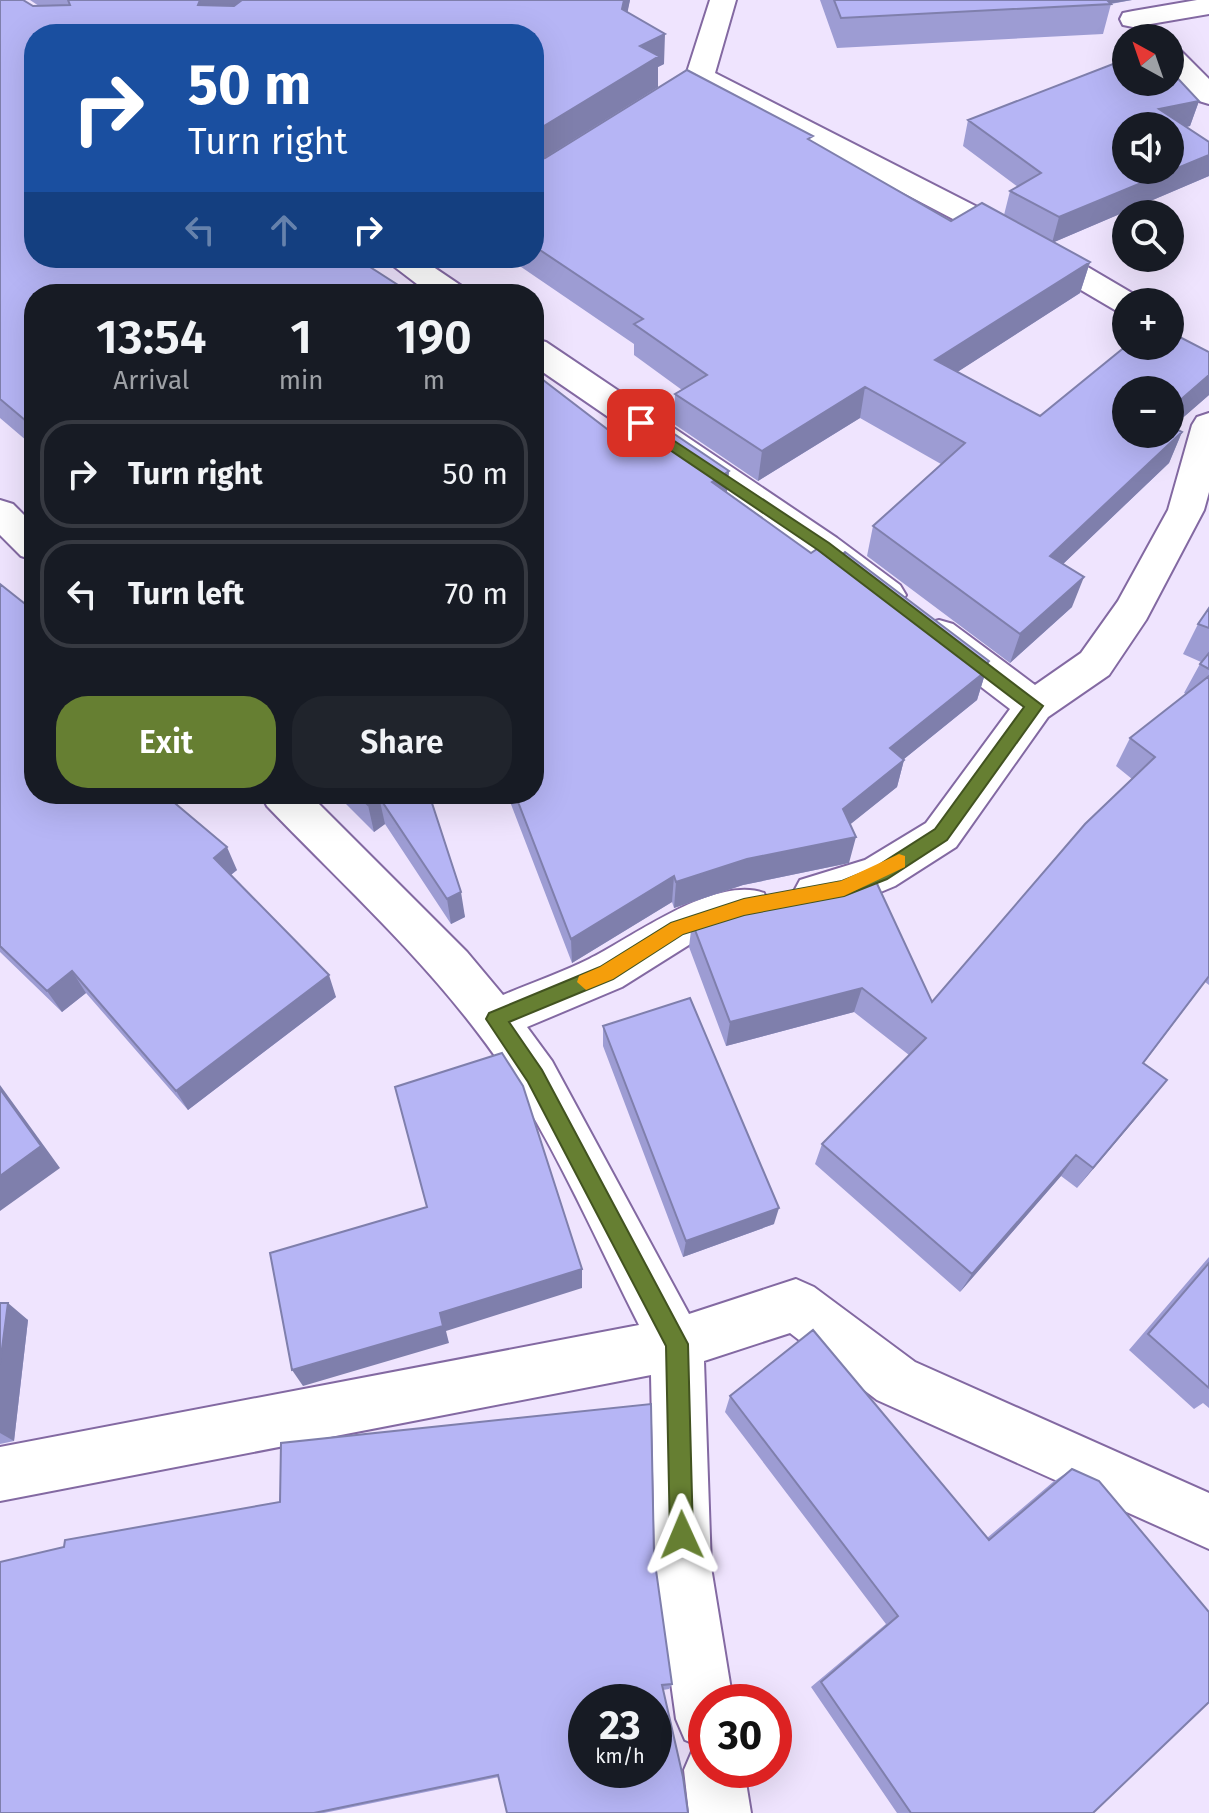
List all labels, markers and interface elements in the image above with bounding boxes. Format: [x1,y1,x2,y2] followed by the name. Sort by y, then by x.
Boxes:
[1112,24,1184,96] north arrow
[1112,24,1184,448] map controls
[188,52,311,119] text: 50 m
[56,56,160,160] icon: right
[1112,112,1184,184] button: sound
[188,120,348,164] text: Turn right
[1112,200,1184,272] button: search
[178,208,222,252] icon: left
[262,208,306,252] icon: ahead
[346,208,390,252] icon: right
[1112,288,1184,360] button: +
[96,308,207,366] text: 13:54
[290,308,312,366] text: 1
[396,308,472,366] text: 190
[113,365,189,396] text: Arrival
[279,365,324,396] text: min
[423,365,445,396] text: m
[1112,376,1184,448] button: −
[607,389,675,457] pin
[619,401,663,445] icon: arrive
[60,452,104,496] icon: right
[128,456,263,492] text: Turn right
[443,456,508,492] text: 50 m
[60,572,104,616] icon: left
[128,576,244,612] text: Turn left
[445,576,508,612] text: 70 m
[56,696,276,788] button: Exit
[292,696,512,788] button: Share
[640,1493,724,1577] position arrow
[688,1684,792,1788] speed limit sign: 30
[599,1702,641,1750] text: 23
[595,1744,645,1768] text: km/h

